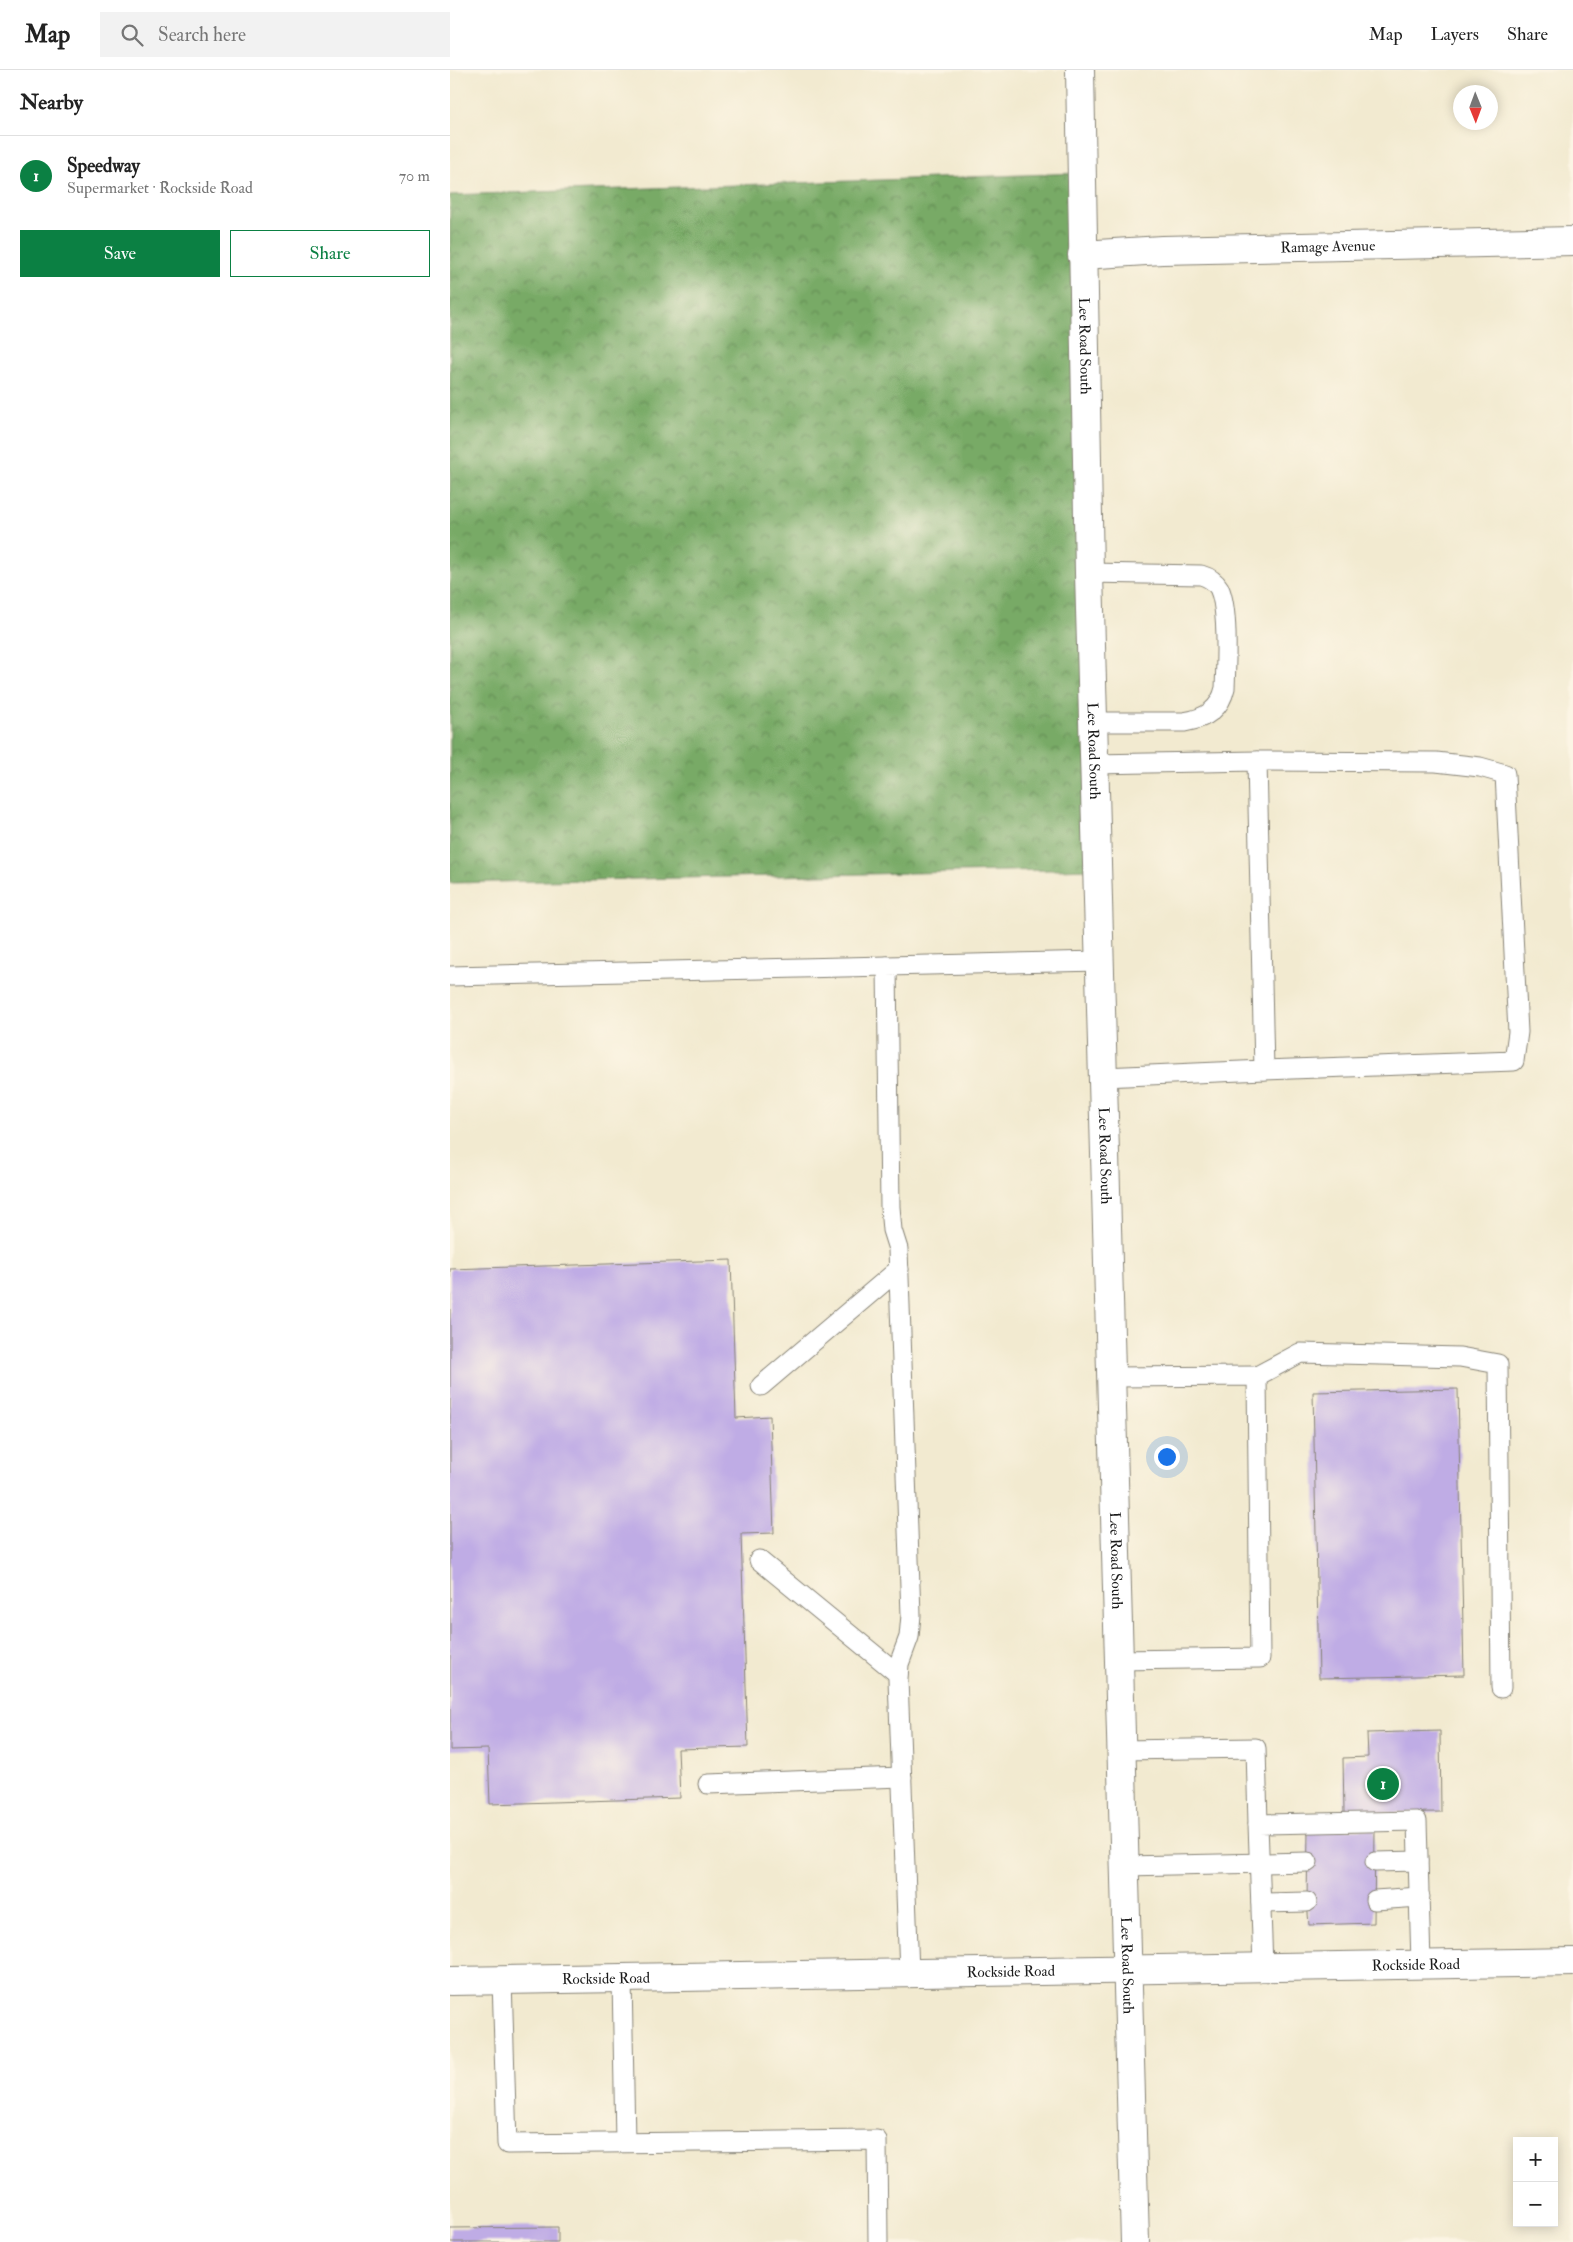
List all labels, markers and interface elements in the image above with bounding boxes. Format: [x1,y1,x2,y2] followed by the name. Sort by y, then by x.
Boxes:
[100,12,450,57] search box
[25,19,70,50] text: Map
[118,21,146,49] icon: search
[158,23,246,47] text: Search here
[1369,23,1403,46] text: Map
[1431,23,1479,46] text: Layers
[1507,23,1548,46] text: Share
[1453,85,1498,130] north arrow
[20,89,83,116] text: Nearby
[67,154,140,178] text: Speedway
[33,166,39,186] text: 1
[399,166,430,186] text: 70 m
[67,178,253,198] text: Supermarket · Rockside Road
[20,230,220,277] button: Save
[230,230,430,277] button: Share
[1280,236,1376,257] street label: Ramage Avenue
[1075,297,1095,395] street label: Lee Road South
[1083,702,1105,800] street label: Lee Road South
[1094,1107,1116,1205] street label: Lee Road South
[1154,1444,1180,1470] your location
[1105,1512,1127,1610] street label: Lee Road South
[1367,1765,1399,1803] pin: 1
[1117,1917,1138,2014] street label: Lee Road South
[1372,1954,1461,1975] street label: Rockside Road
[967,1961,1056,1982] street label: Rockside Road
[562,1968,651,1989] street label: Rockside Road
[1513,2137,1558,2227] map controls
[1513,2137,1558,2182] button: +
[1513,2182,1558,2227] button: −

